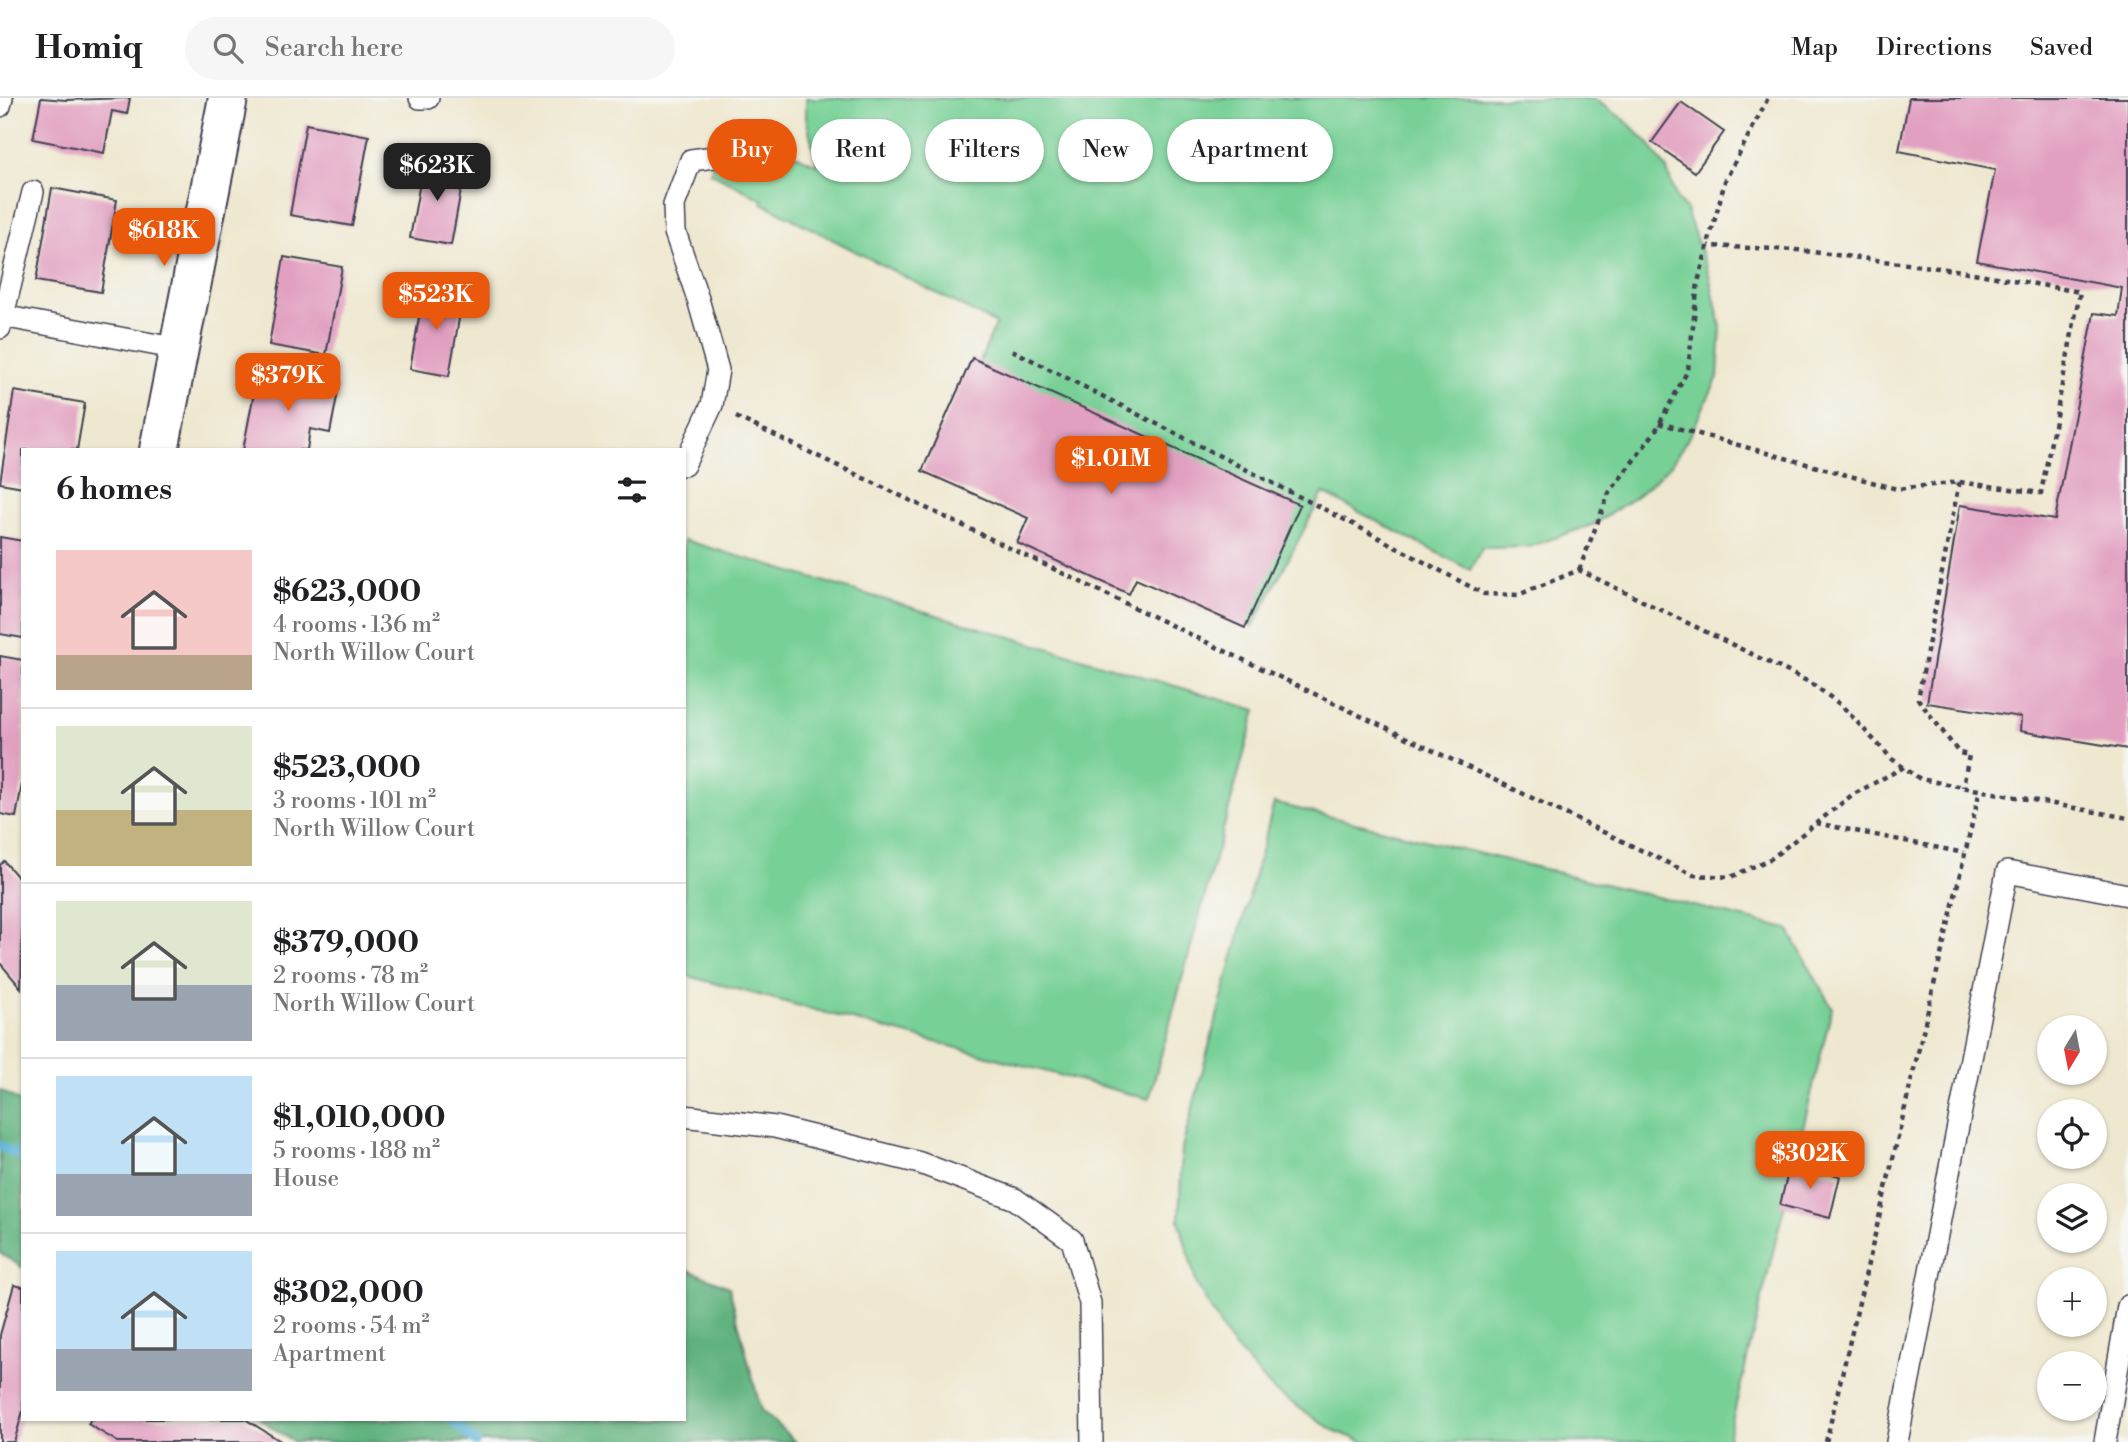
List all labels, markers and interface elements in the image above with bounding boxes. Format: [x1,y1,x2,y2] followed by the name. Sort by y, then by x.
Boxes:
[185,17,675,80] search box
[35,28,143,69] text: Homiq
[209,29,247,67] icon: search
[265,32,403,64] text: Search here
[1791,33,1838,63] text: Map
[1876,33,1992,63] text: Directions
[2030,33,2093,63] text: Saved
[707,119,797,182] chip: Buy
[811,119,911,182] chip: Rent
[925,119,1044,182] chip: Filters
[1058,119,1153,182] chip: New
[1167,119,1333,182] chip: Apartment
[388,144,486,203] pin: $623K
[399,152,475,180] text: $623K
[115,208,213,268] pin: $618K
[128,217,200,245] text: $618K
[387,272,485,332] pin: $523K
[399,281,473,309] text: $523K
[239,354,337,413] pin: $379K
[251,362,325,390] text: $379K
[1054,436,1168,496] pin: $1.01M
[1071,445,1151,473] text: $1.01M
[56,471,172,509] text: 6 homes
[613,471,651,509] icon: filters
[273,573,421,611] text: $623,000
[112,578,196,662] icon: home
[273,611,440,639] text: 4 rooms · 136 m²
[273,639,475,667] text: North Willow Court
[273,749,421,787] text: $523,000
[112,754,196,838] icon: home
[273,787,436,815] text: 3 rooms · 101 m²
[273,815,475,843] text: North Willow Court
[273,924,419,962] text: $379,000
[112,929,196,1013] icon: home
[273,962,428,990] text: 2 rooms · 78 m²
[273,990,475,1018] text: North Willow Court
[2037,1015,2107,1085] north arrow
[2037,1015,2107,1421] map controls
[273,1099,446,1137] text: $1,010,000
[2037,1099,2107,1169] button: locate
[112,1104,196,1188] icon: home
[1761,1132,1859,1191] pin: $302K
[273,1137,440,1165] text: 5 rooms · 188 m²
[1772,1140,1848,1168] text: $302K
[273,1165,339,1193] text: House
[2037,1183,2107,1253] button: layers
[2037,1267,2107,1337] button: +
[273,1274,424,1312] text: $302,000
[112,1279,196,1363] icon: home
[273,1312,430,1340] text: 2 rooms · 54 m²
[273,1340,386,1368] text: Apartment
[2037,1351,2107,1421] button: −

